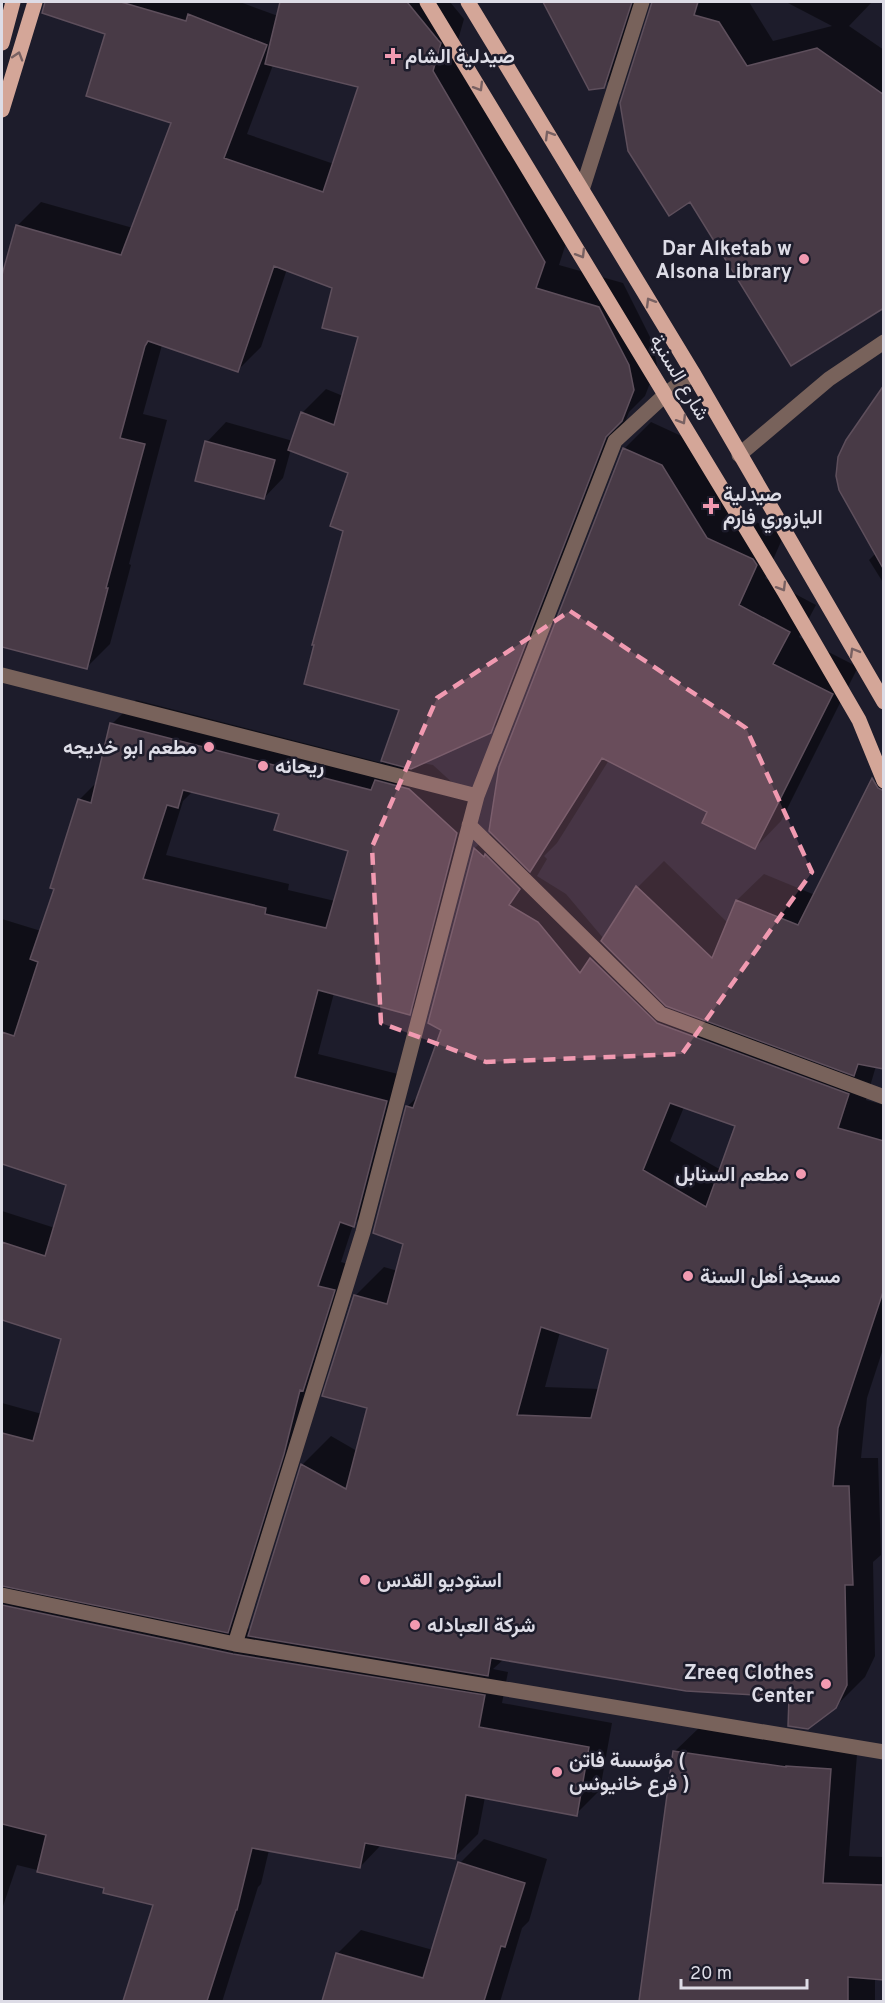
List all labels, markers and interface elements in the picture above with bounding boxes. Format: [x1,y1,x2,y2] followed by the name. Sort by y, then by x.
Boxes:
[405,45,515,71] place label: صيدلية الشام
[386,49,400,63] marker: صيدلية الشام
[11,51,23,62] one-way arrow
[472,81,484,91] one-way arrow
[544,131,556,141] one-way arrow
[655,237,792,286] place label: Dar Alketab w Alsona Library
[573,248,585,258] one-way arrow
[797,252,811,266] marker: Dar Alketab w Alsona Library
[646,298,658,308] one-way arrow
[642,330,714,426] street label: شارع السنية
[674,414,686,424] one-way arrow
[723,483,823,534] place label: صيدلية اليازوري فارم
[704,499,718,513] marker: صيدلية اليازوري فارم
[775,581,787,592] one-way arrow
[850,648,861,658] one-way arrow
[63,736,197,762] place label: مطعم ابو خديجه
[202,740,216,754] marker: مطعم ابو خديجه
[275,755,324,781] place label: ريحانه
[256,759,270,773] marker: ريحانه
[675,1163,789,1189] place label: مطعم السنابل
[794,1167,808,1181] marker: مطعم السنابل
[700,1265,841,1291] place label: مسجد أهل السنة
[681,1269,695,1283] marker: مسجد أهل السنة
[377,1569,502,1595] place label: استوديو القدس
[358,1573,372,1587] marker: استوديو القدس
[427,1614,535,1640] place label: شركة العبادله
[408,1618,422,1632] marker: شركة العبادله
[684,1661,815,1710] place label: Zreeq Clothes Center
[819,1677,833,1691] marker: Zreeq Clothes Center
[569,1749,690,1798] place label: مؤسسة فاتن ( فرع خانيونس )
[550,1765,564,1779] marker: مؤسسة فاتن ( فرع خانيونس )
[681,1952,807,1990] scale bar
[690,1963,732,1986] text: 20 m

